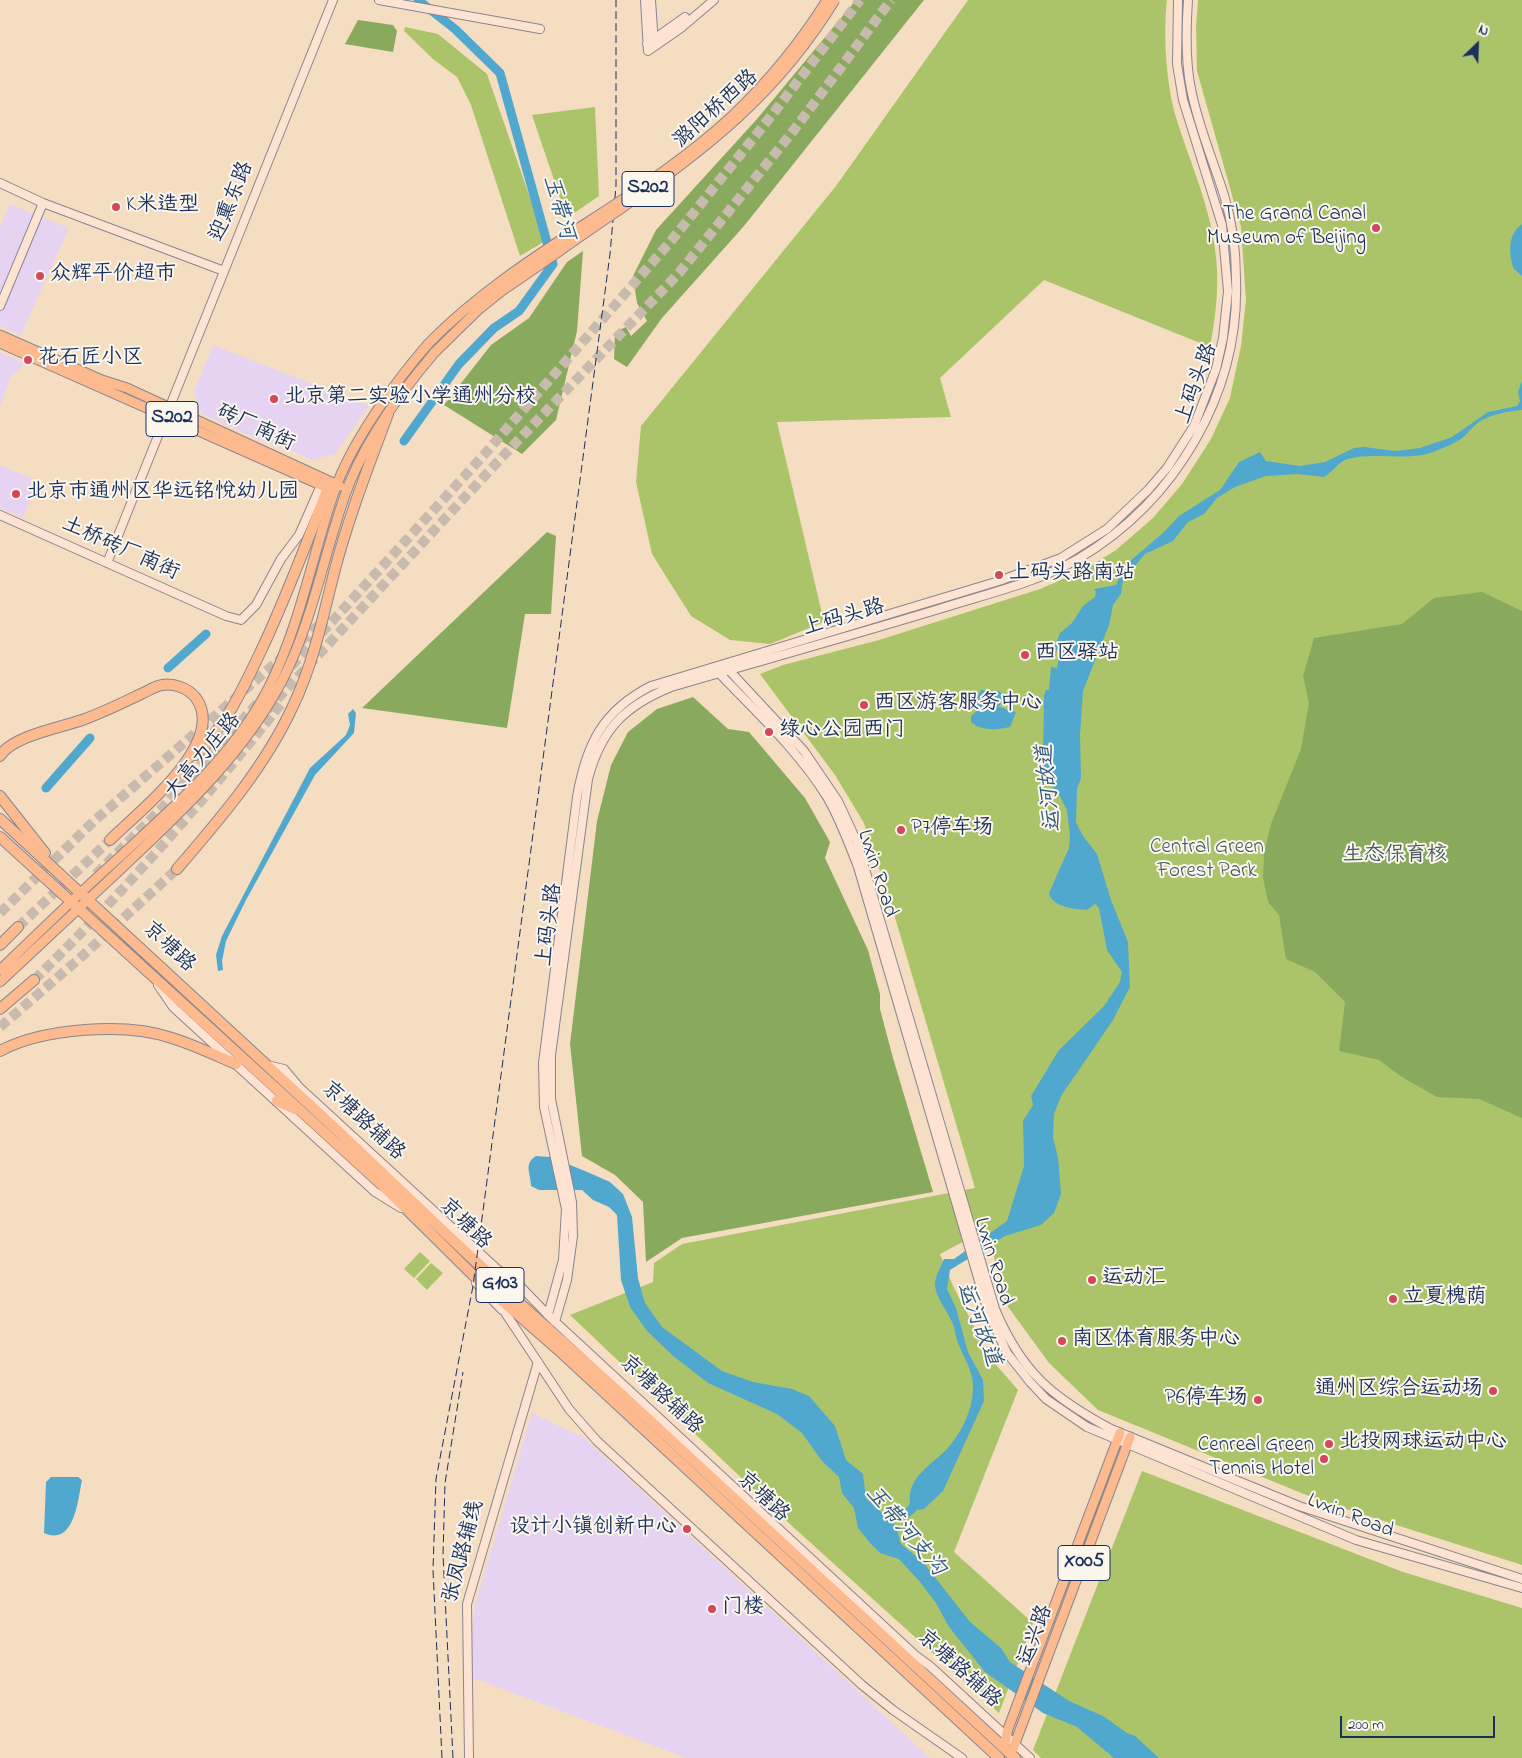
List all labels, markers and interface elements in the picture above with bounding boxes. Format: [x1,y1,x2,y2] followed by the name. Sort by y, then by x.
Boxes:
[1475,19,1492,42] text: N
[1452,20,1502,70] north arrow
[670,66,764,154] street label: 潞阳桥西路
[206,158,260,246] street label: 迎熏东路
[622,172,674,206] road number: S202
[535,173,579,243] water label: 玉带河
[126,194,199,220] place label: K米造型
[110,201,122,213] marker: K米造型
[1207,203,1366,253] place label: The Grand Canal Museum of Beijing
[1370,222,1382,234] marker: The Grand Canal Museum of Beijing
[50,263,176,289] place label: 众辉平价超市
[34,270,46,282] marker: 众辉平价超市
[1172,340,1224,428] street label: 上码头路
[38,347,143,373] place label: 花石匠小区
[22,354,34,366] marker: 花石匠小区
[284,386,536,412] place label: 北京第二实验小学通州分校
[268,393,280,405] marker: 北京第二实验小学通州分校
[212,400,298,458] street label: 砖厂南街
[146,402,198,436] road number: S202
[26,481,299,507] place label: 北京市通州区华远铭悦幼儿园
[10,488,22,500] marker: 北京市通州区华远铭悦幼儿园
[57,513,183,587] street label: 土桥砖厂南街
[1009,562,1135,588] place label: 上码头路南站
[993,569,1005,581] marker: 上码头路南站
[800,595,888,643] street label: 上码头路
[1035,642,1119,668] place label: 西区驿站
[1019,649,1031,661] marker: 西区驿站
[874,692,1042,718] place label: 西区游客服务中心
[858,699,870,711] marker: 西区游客服务中心
[161,709,247,805] street label: 大高力庄路
[779,719,905,745] place label: 绿心公园西门
[763,726,775,738] marker: 绿心公园西门
[1033,743,1069,833] water label: 运河故道
[911,817,994,843] place label: P7停车场
[895,824,907,836] marker: P7停车场
[850,827,902,921] street label: Lvxin Road
[1150,836,1264,886] park label: Central Green Forest Park
[1343,844,1447,870] park label: 生态保育核
[533,882,569,968] street label: 上码头路
[136,917,200,979] street label: 京塘路
[315,1077,409,1167] street label: 京塘路辅路
[433,1194,495,1256] street label: 京塘路
[967,1215,1017,1309] street label: Lvxin Road
[1102,1267,1165,1293] place label: 运动汇
[476,1268,524,1302] road number: G103
[1086,1274,1098,1286] marker: 运动汇
[949,1279,1005,1371] water label: 运河故道
[1403,1286,1487,1312] place label: 立夏槐荫
[1387,1293,1399,1305] marker: 立夏槐荫
[1072,1328,1240,1354] place label: 南区体育服务中心
[1056,1335,1068,1347] marker: 南区体育服务中心
[613,1351,707,1441] street label: 京塘路辅路
[1315,1378,1483,1404] place label: 通州区综合运动场
[1487,1385,1499,1397] marker: 通州区综合运动场
[1165,1387,1248,1413] place label: P6停车场
[1252,1394,1264,1406] marker: P6停车场
[1339,1431,1507,1457] place label: 北投网球运动中心
[1198,1434,1314,1484] place label: Cenreal Green Tennis Hotel
[1323,1438,1335,1450] marker: 北投网球运动中心
[1318,1453,1330,1465] marker: Cenreal Green Tennis Hotel
[730,1467,794,1529] street label: 京塘路
[859,1481,949,1583] water label: 玉带河支沟
[1303,1489,1397,1545] street label: Lvxin Road
[439,1498,491,1606] street label: 张凤路辅线
[509,1516,677,1542] place label: 设计小镇创新中心
[681,1523,693,1535] marker: 设计小镇创新中心
[1058,1546,1110,1580] road number: X005
[722,1596,764,1622] place label: 门楼
[1014,1602,1060,1670] street label: 运兴路
[706,1603,718,1615] marker: 门楼
[911,1626,1005,1714] street label: 京塘路辅路
[1342,1706,1497,1738] scale bar
[1348,1714,1384,1736] text: 200 m

